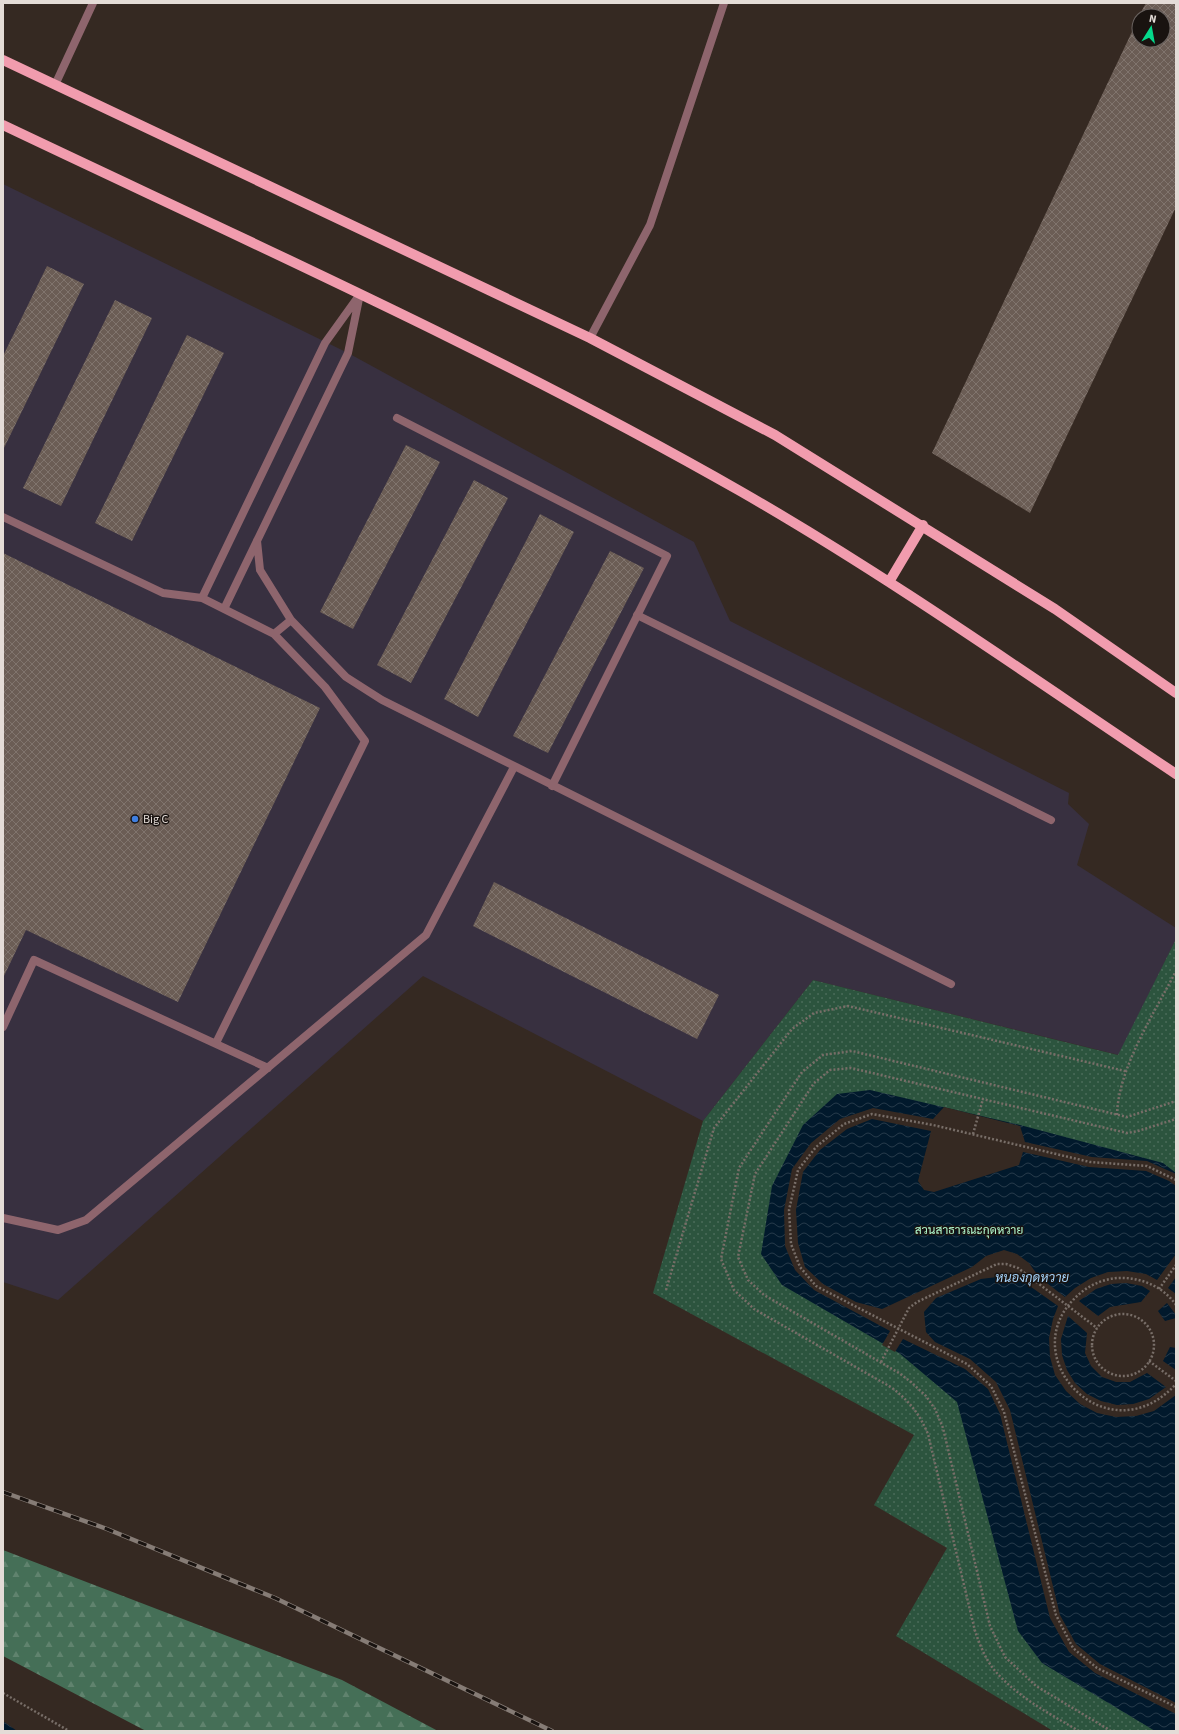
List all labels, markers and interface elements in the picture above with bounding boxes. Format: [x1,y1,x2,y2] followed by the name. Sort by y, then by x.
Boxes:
[1131,8,1171,48] north arrow
[1148,11,1158,27] text: N
[143,811,168,828] place label: Big C
[130,814,140,824] marker: Big C
[915,1222,1023,1239] park label: สวนสาธารณะกุดหวาย
[995,1269,1070,1287] water label: หนองกุดหวาย

